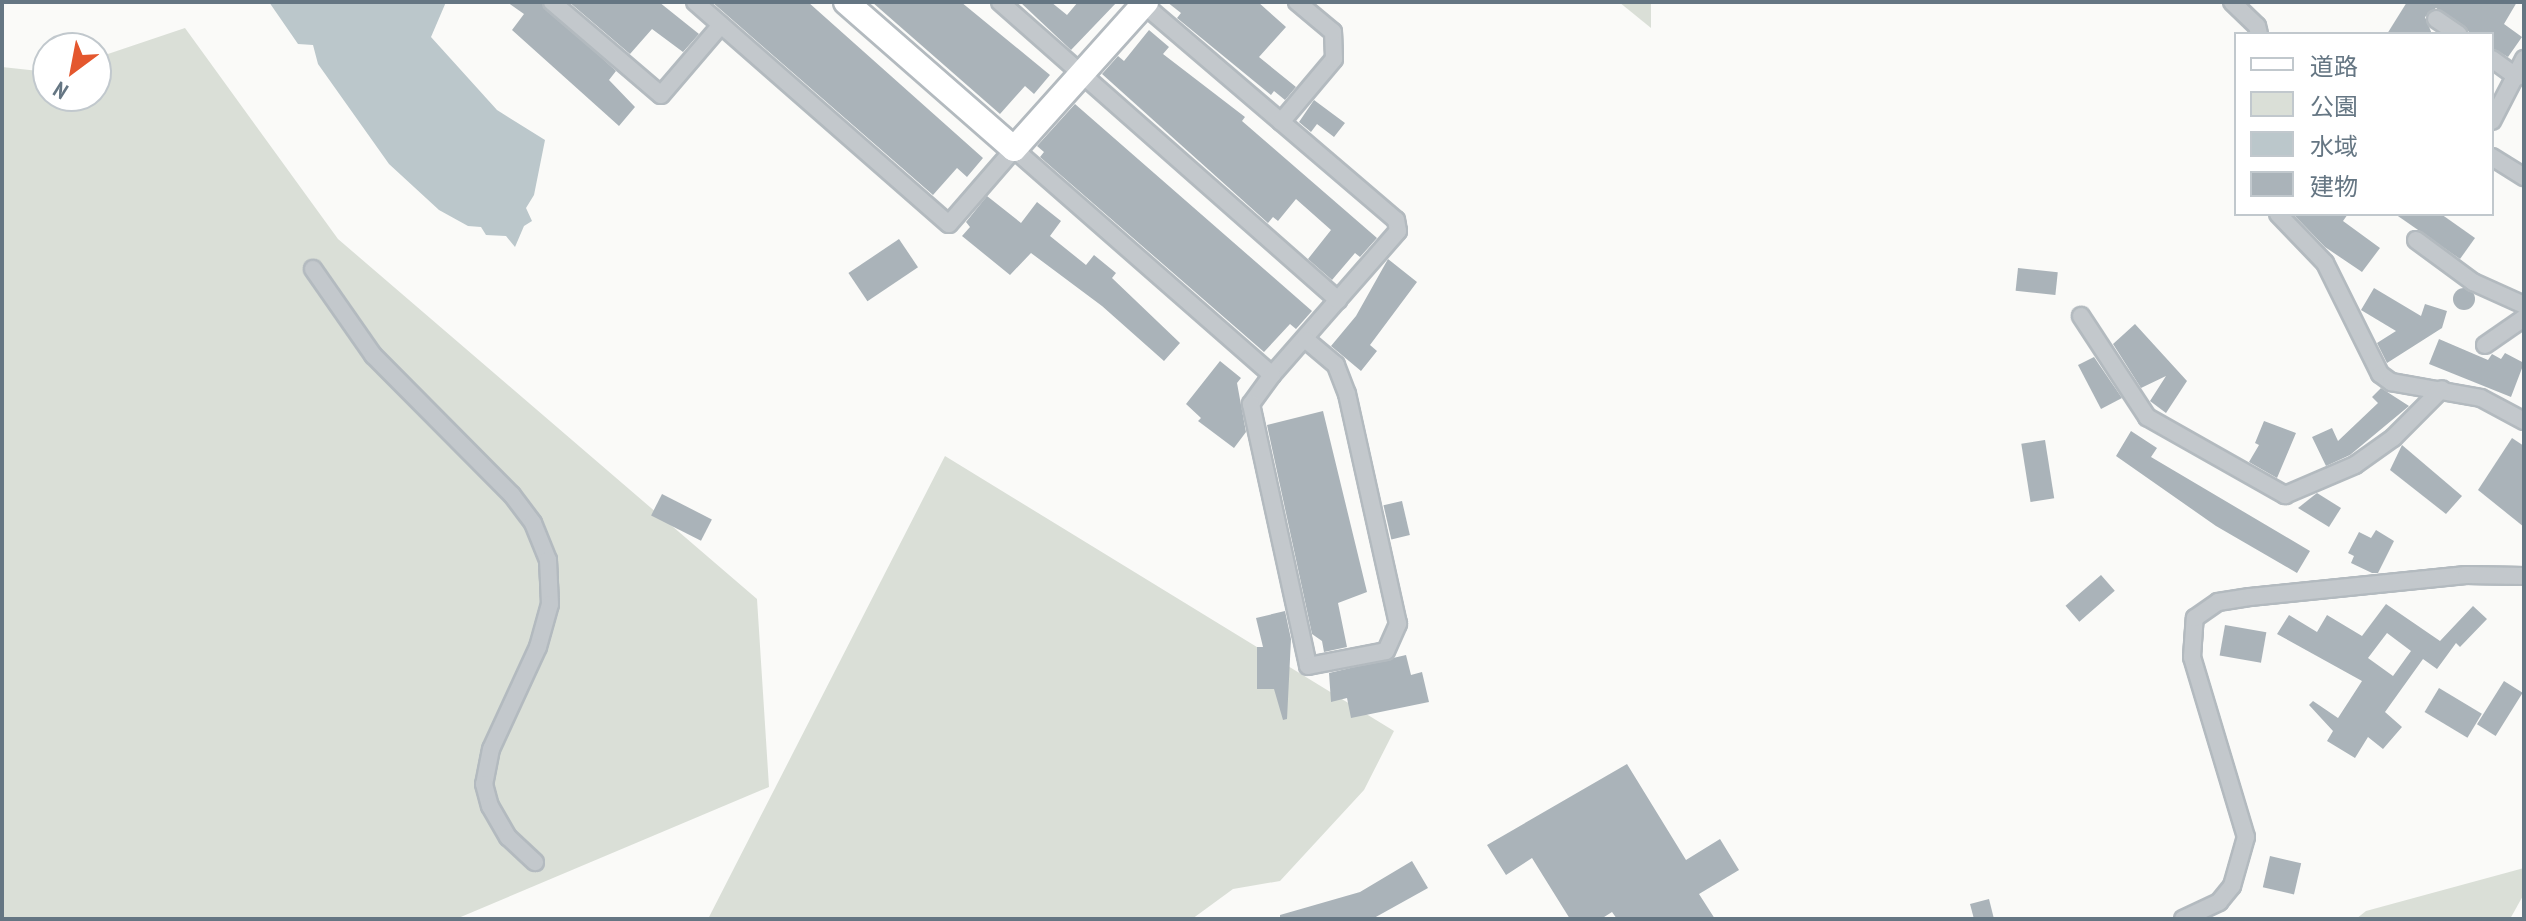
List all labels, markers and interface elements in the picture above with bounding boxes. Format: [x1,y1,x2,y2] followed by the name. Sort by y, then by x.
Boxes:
[32,32,112,112] north arrow
[2234,32,2494,216] legend
[2310,51,2358,82] text: 道路
[48,76,73,106] text: N
[2310,91,2358,122] text: 公園
[2310,131,2358,162] text: 水域
[2310,171,2358,202] text: 建物

